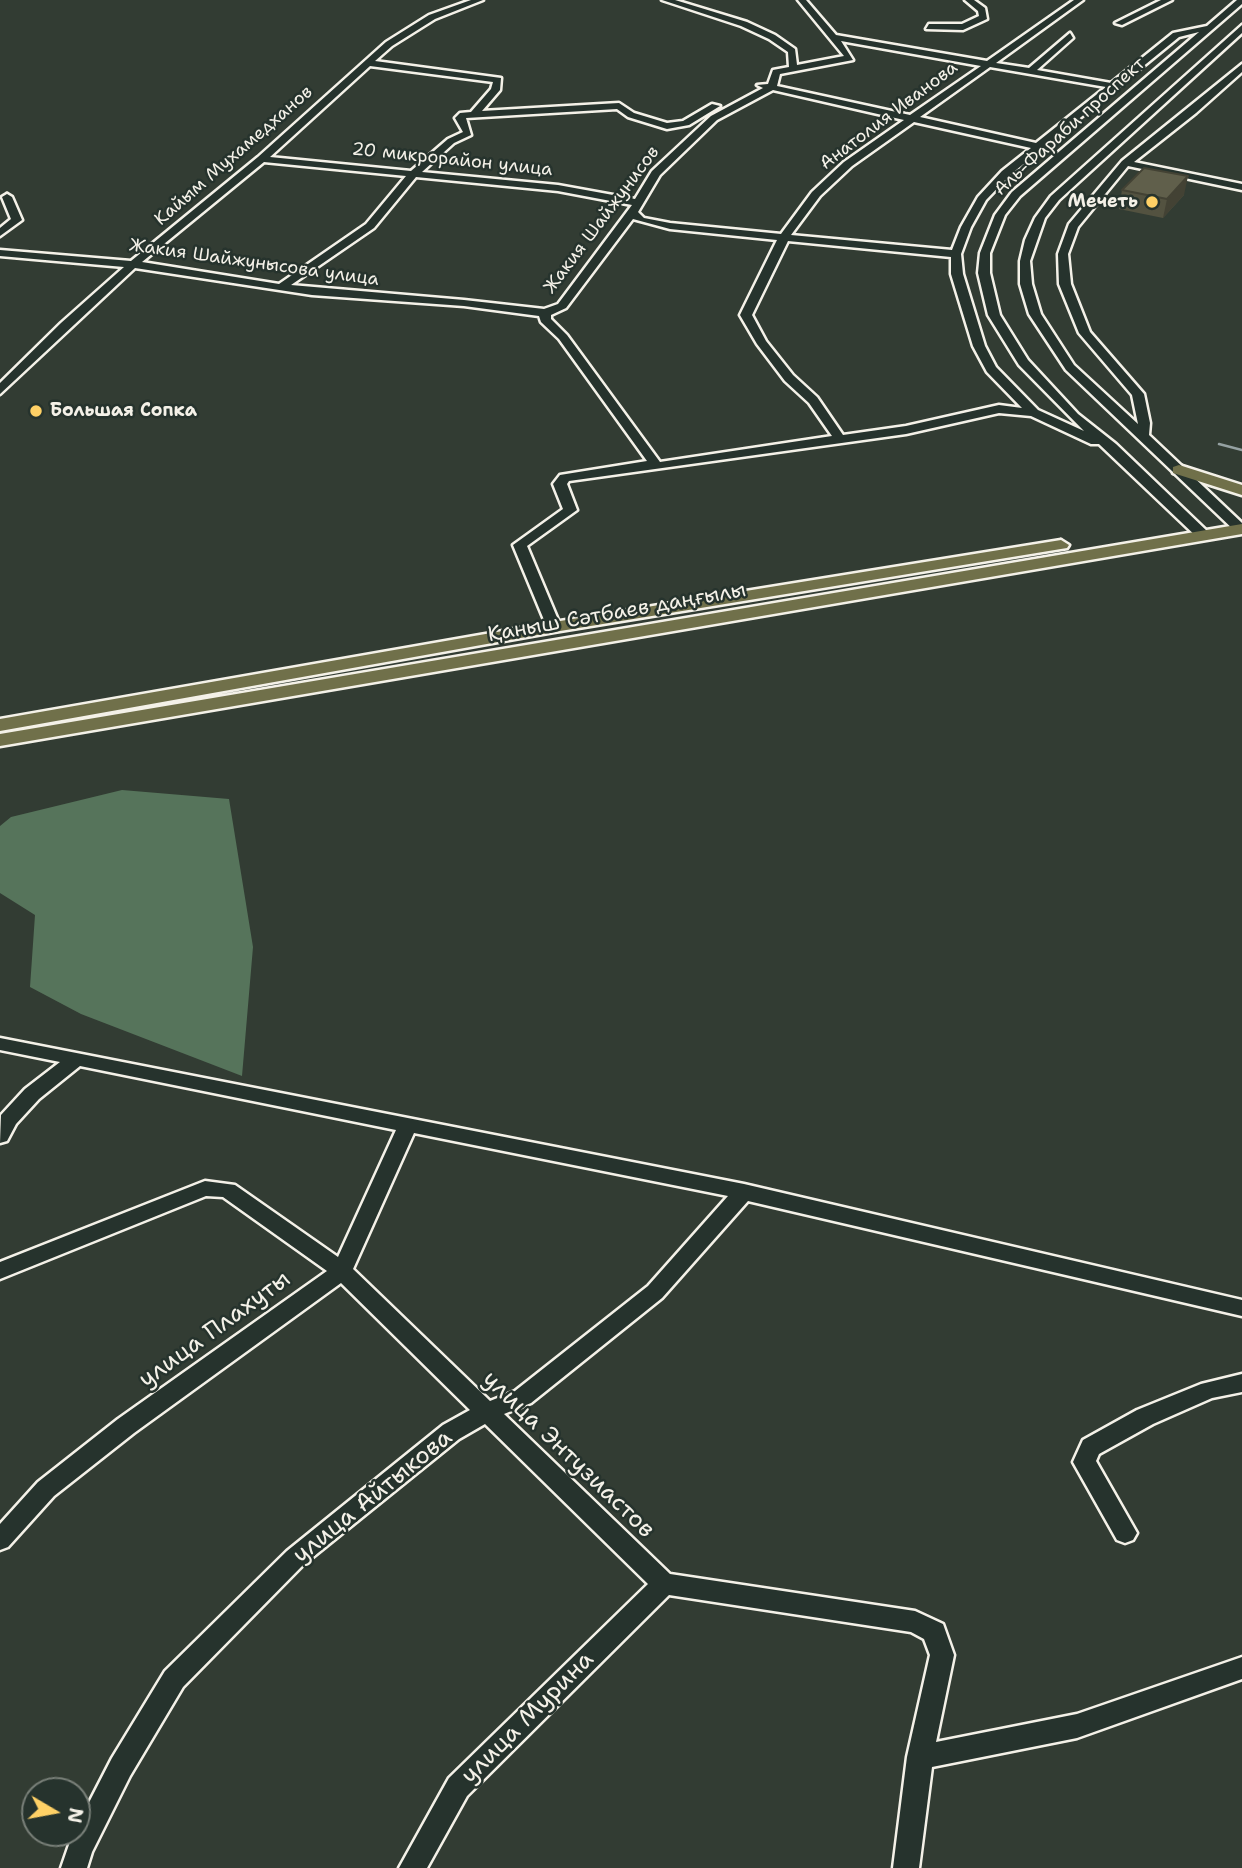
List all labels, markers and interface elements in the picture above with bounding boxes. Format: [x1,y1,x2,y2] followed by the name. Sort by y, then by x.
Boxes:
[990,53,1150,201] street label: Аль-Фараби проспект
[816,57,962,175] street label: Анатолия Иванова
[151,81,317,231] street label: Кайым Мухамедханов
[351,139,553,181] street label: 20 микрорайон улица
[540,142,664,298] street label: Жакия Шайжунисов
[1068,191,1138,213] place label: Мечеть
[1144,194,1160,210] marker: Мечеть
[128,235,380,291] street label: Жакия Шайжунысова улица
[50,400,197,422] place label: Большая Сопка
[28,403,44,419] marker: Большая Сопка
[486,578,748,648] street label: Қаныш Сәтбаев даңғылы
[134,1265,296,1395] street label: улица Плахуты
[476,1365,660,1545] street label: улица Энтузиастов
[287,1424,459,1570] street label: улица Айтыкова
[456,1646,600,1790] street label: улица Мурина
[21,1777,91,1847] north arrow
[62,1806,89,1825] text: N

